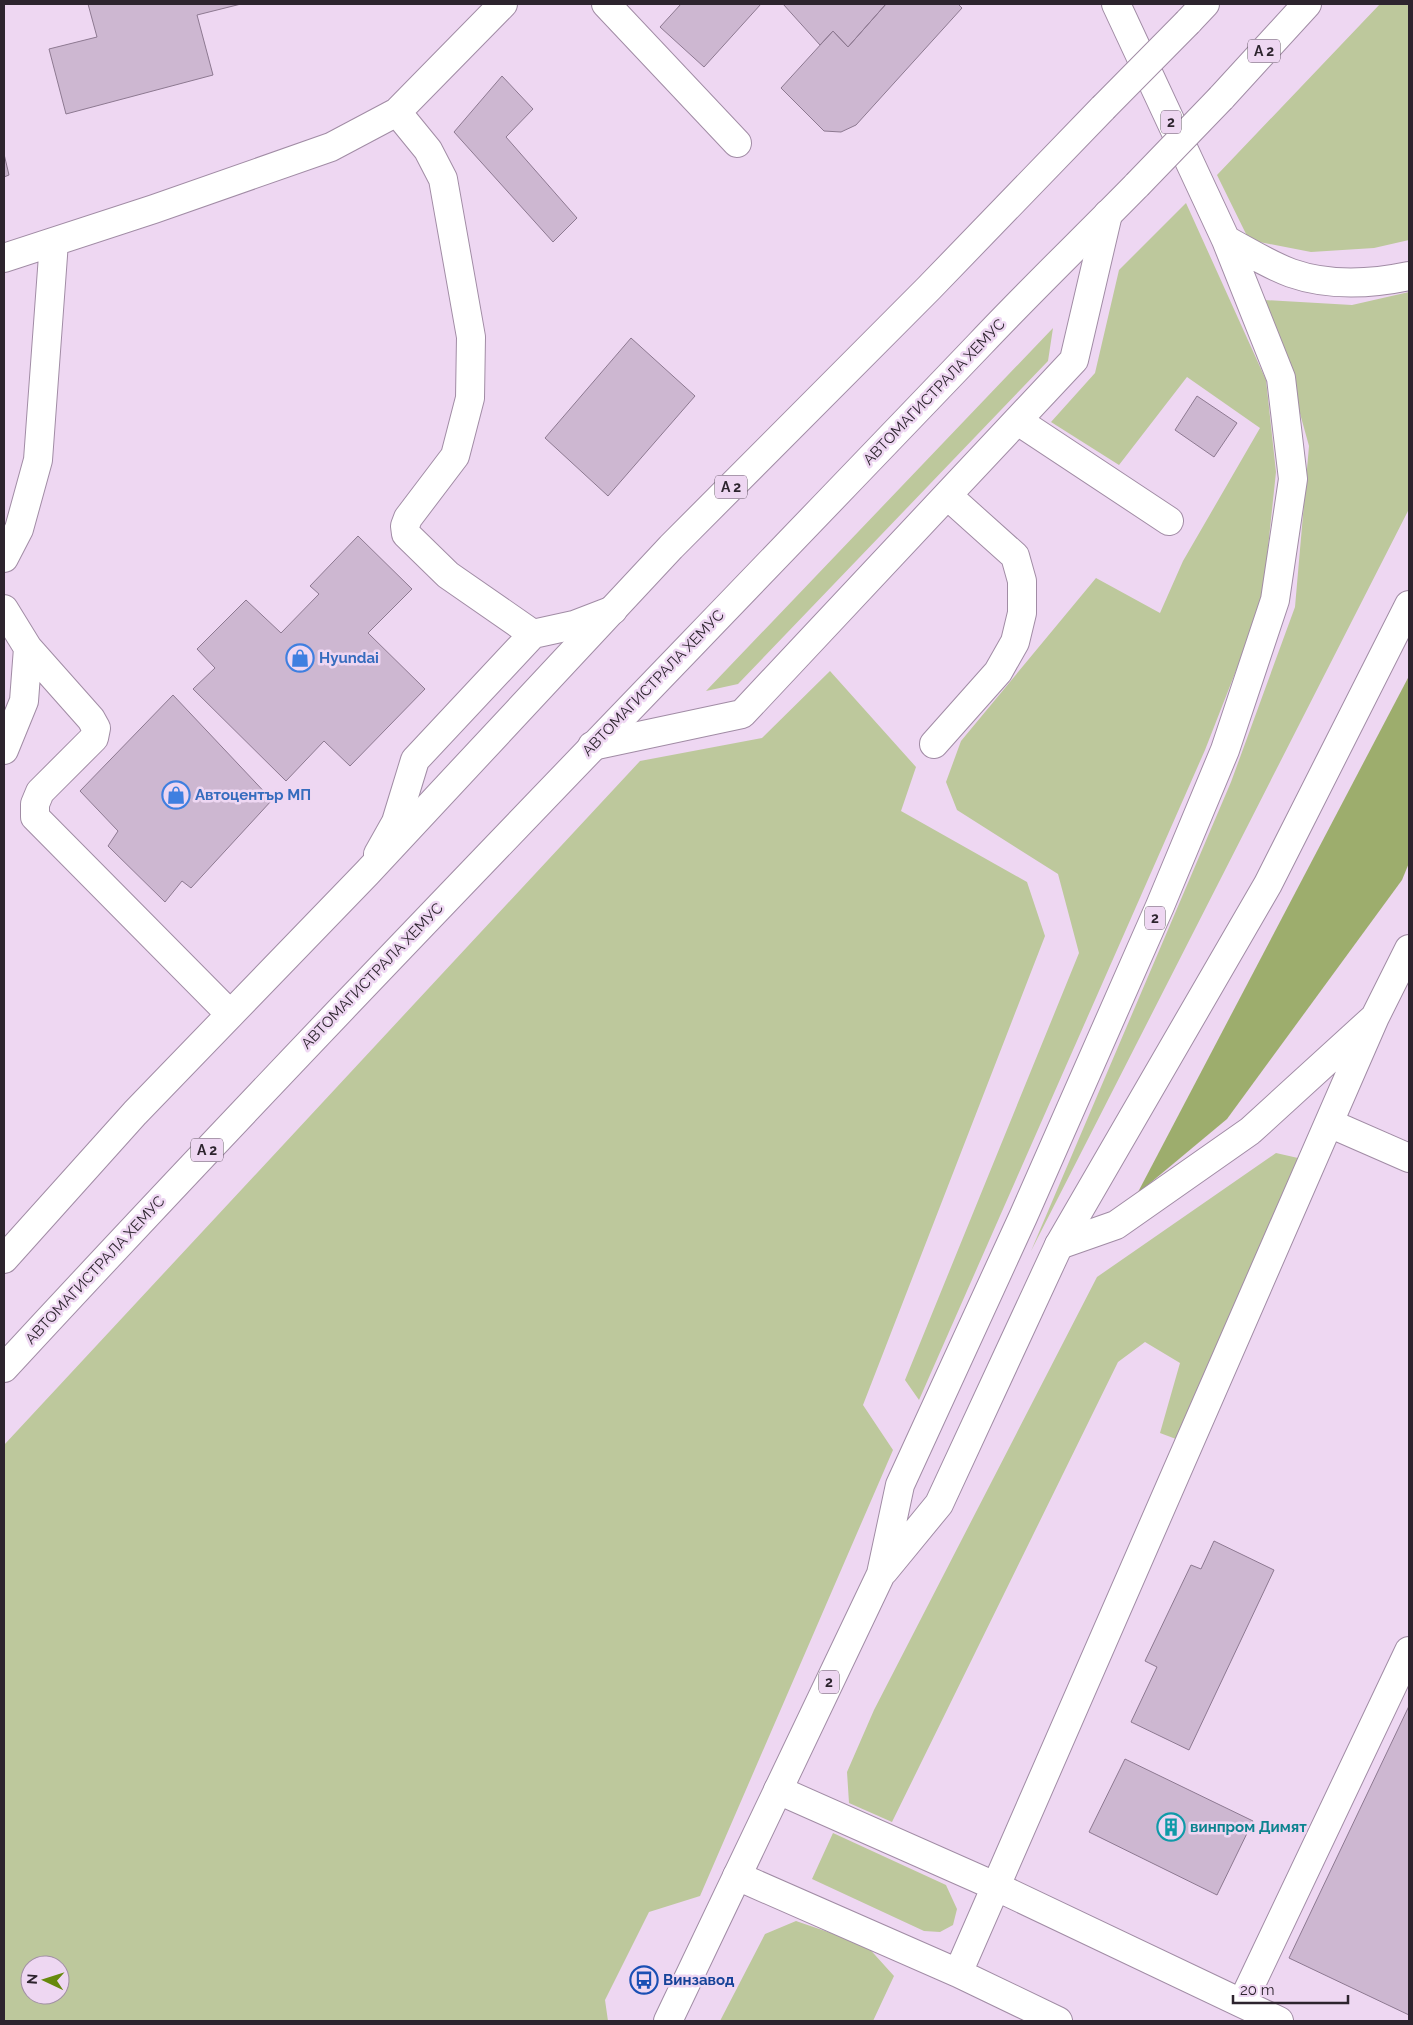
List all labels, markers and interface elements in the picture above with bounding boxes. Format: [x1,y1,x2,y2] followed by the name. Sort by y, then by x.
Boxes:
[1248,40,1280,62] road number: A 2
[1161,110,1181,134] road number: 2
[859,315,1009,469] street label: АВТОМАГИСТРАЛА ХЕМУС
[715,476,747,498] road number: A 2
[578,606,728,760] street label: АВТОМАГИСТРАЛА ХЕМУС
[285,643,315,673] shop icon: Hyundai
[319,649,379,667] place label: Hyundai
[161,780,191,810] shop icon: Автоцентър МП
[195,786,311,804] place label: Автоцентър МП
[297,899,447,1053] street label: АВТОМАГИСТРАЛА ХЕМУС
[1145,906,1165,930] road number: 2
[191,1138,223,1162] road number: A 2
[21,1192,169,1348] street label: АВТОМАГИСТРАЛА ХЕМУС
[819,1670,839,1694] road number: 2
[1156,1812,1186,1842] building icon: винпром Димят
[1190,1818,1307,1836] place label: винпром Димят
[20,1955,70,2005] north arrow
[629,1965,659,1995] bus stop icon: Винзавод
[663,1971,735,1989] place label: Винзавод
[1233,1972,1348,2004] scale bar
[24,1973,40,1985] text: N
[1240,1981,1275,1999] text: 20 m

